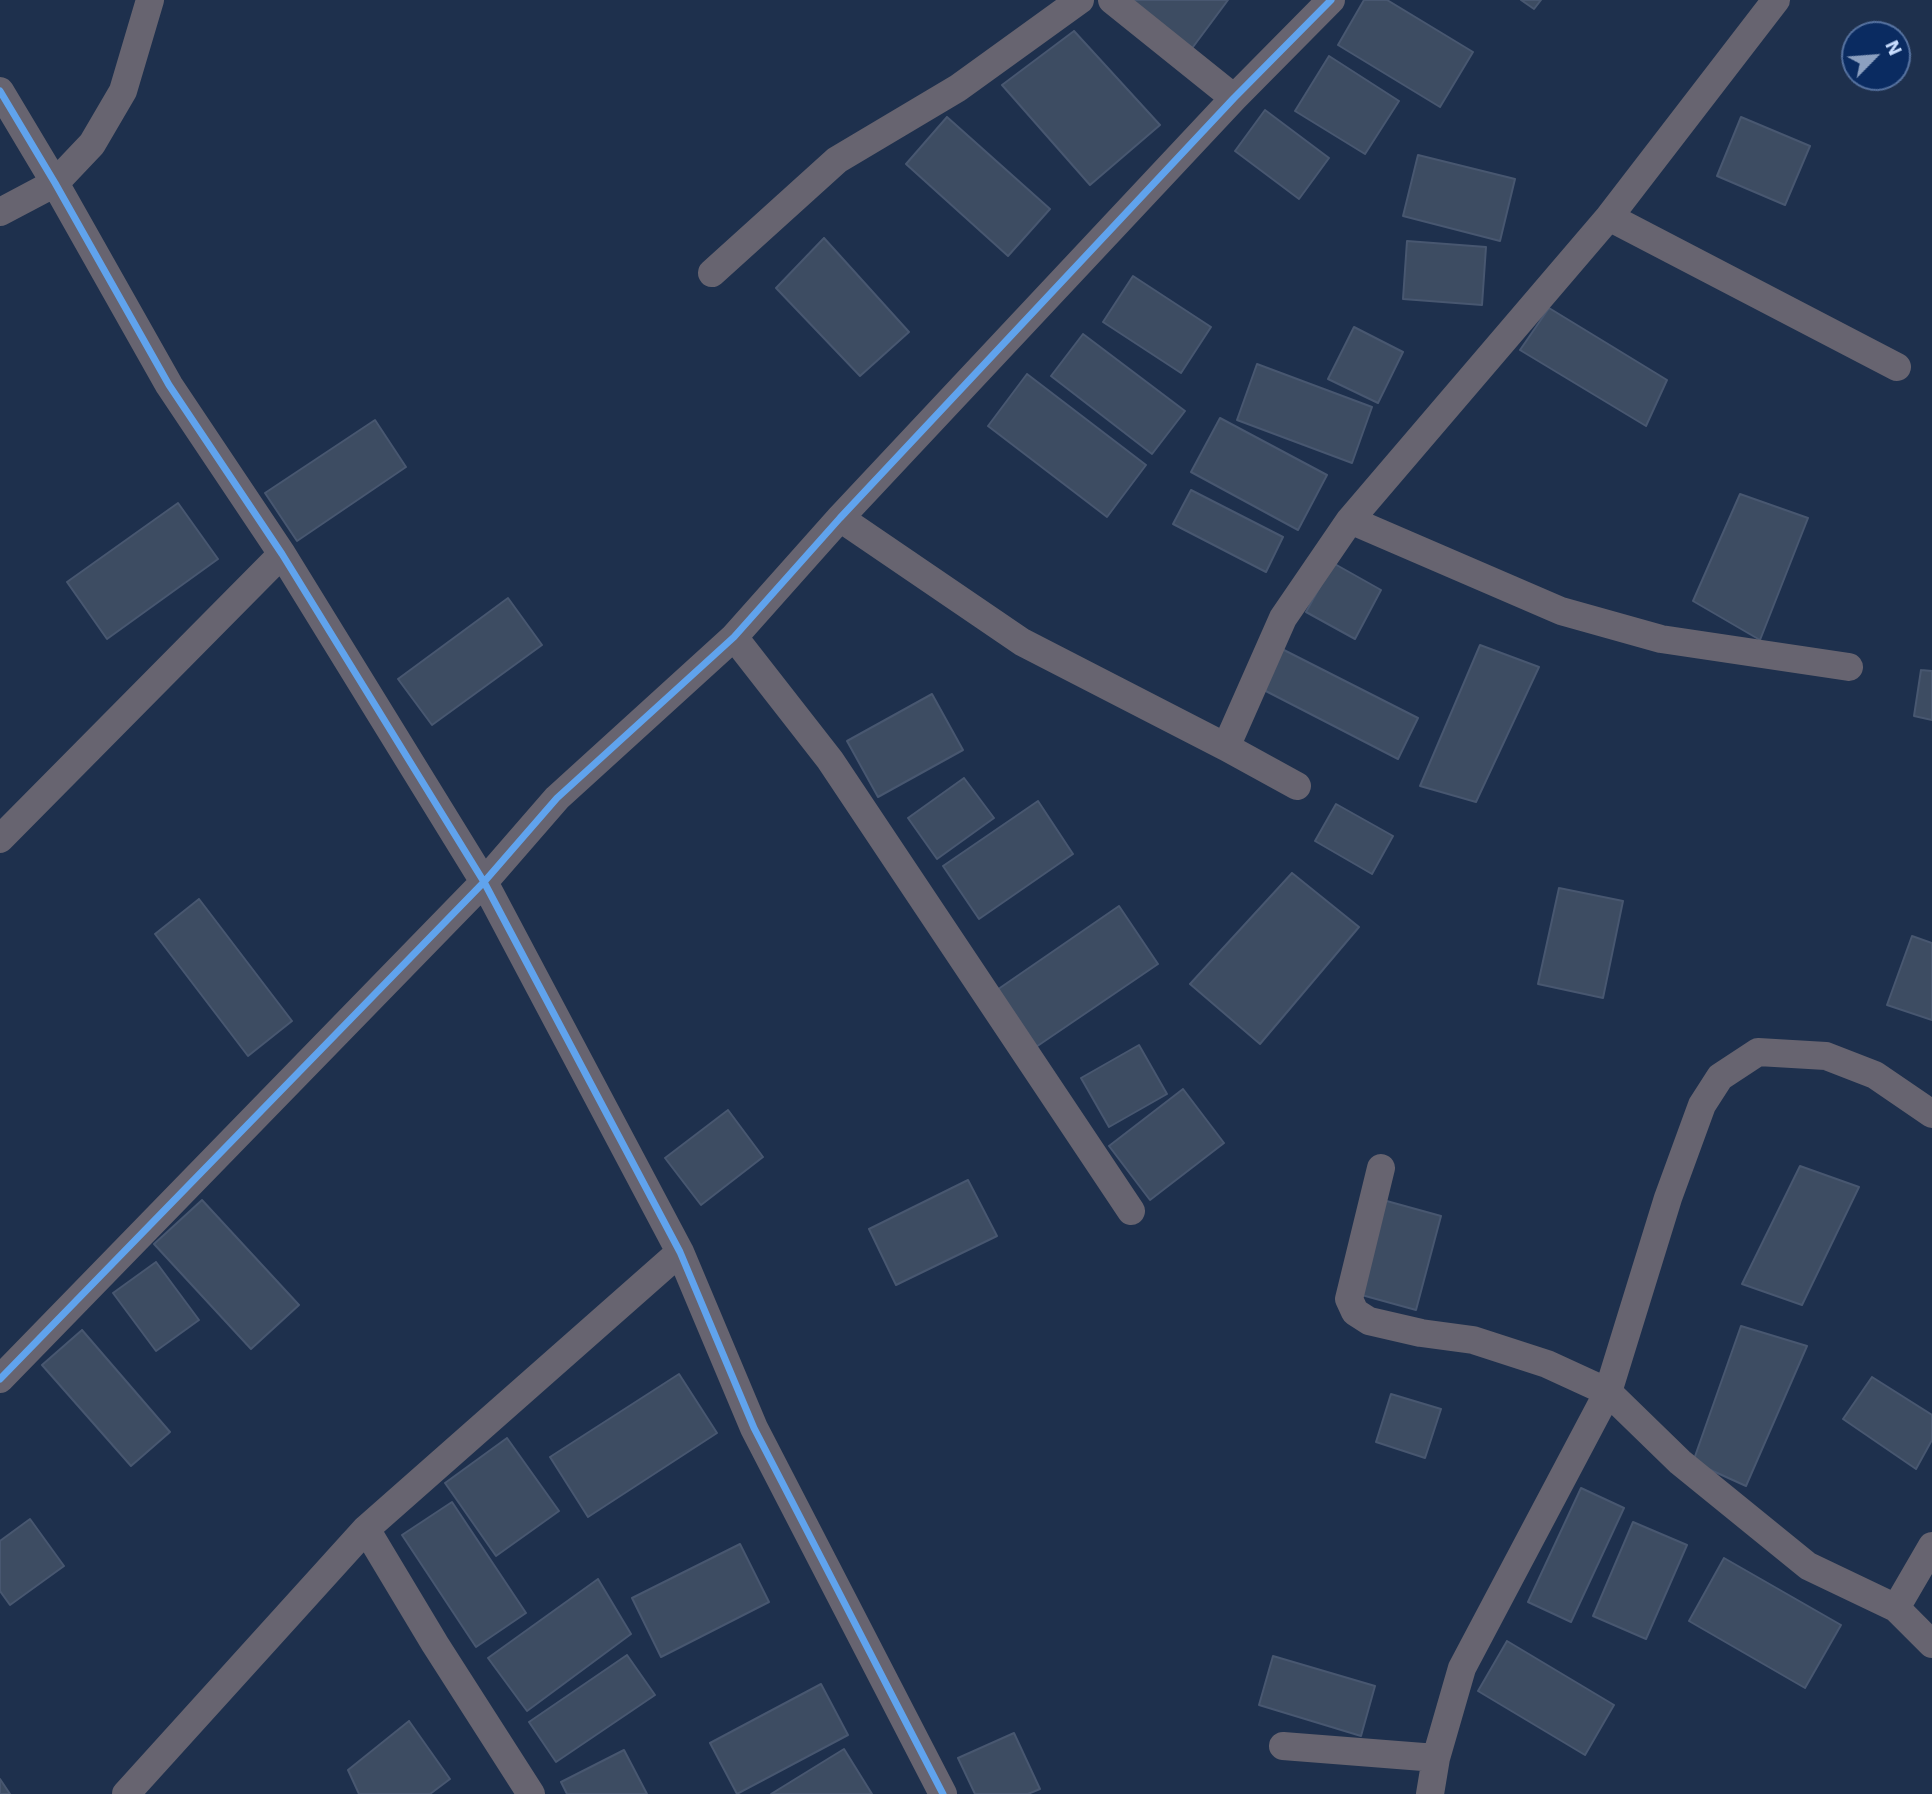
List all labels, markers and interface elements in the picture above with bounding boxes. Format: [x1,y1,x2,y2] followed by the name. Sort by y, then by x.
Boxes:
[1841,21,1911,91] north arrow
[1880,37,1907,59] text: N

